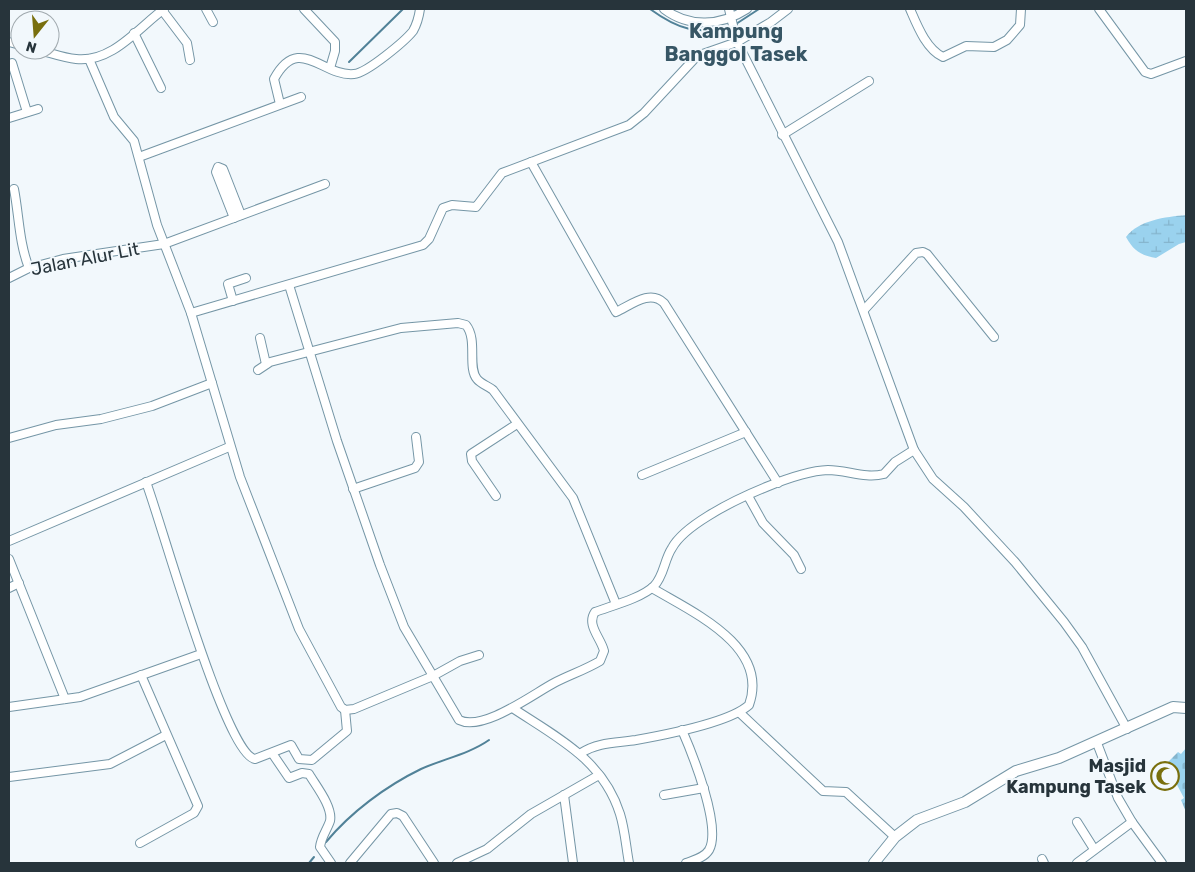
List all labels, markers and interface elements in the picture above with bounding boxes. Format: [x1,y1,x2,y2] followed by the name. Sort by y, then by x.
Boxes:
[10,10,60,60] north arrow
[664,19,808,66] district label: Kampung Banggol Tasek
[24,37,39,57] text: N
[29,238,141,280] street label: Jalan Alur Lit
[1006,755,1146,798] place label: Masjid Kampung Tasek
[1150,761,1180,791] mosque icon: Masjid Kampung Tasek

